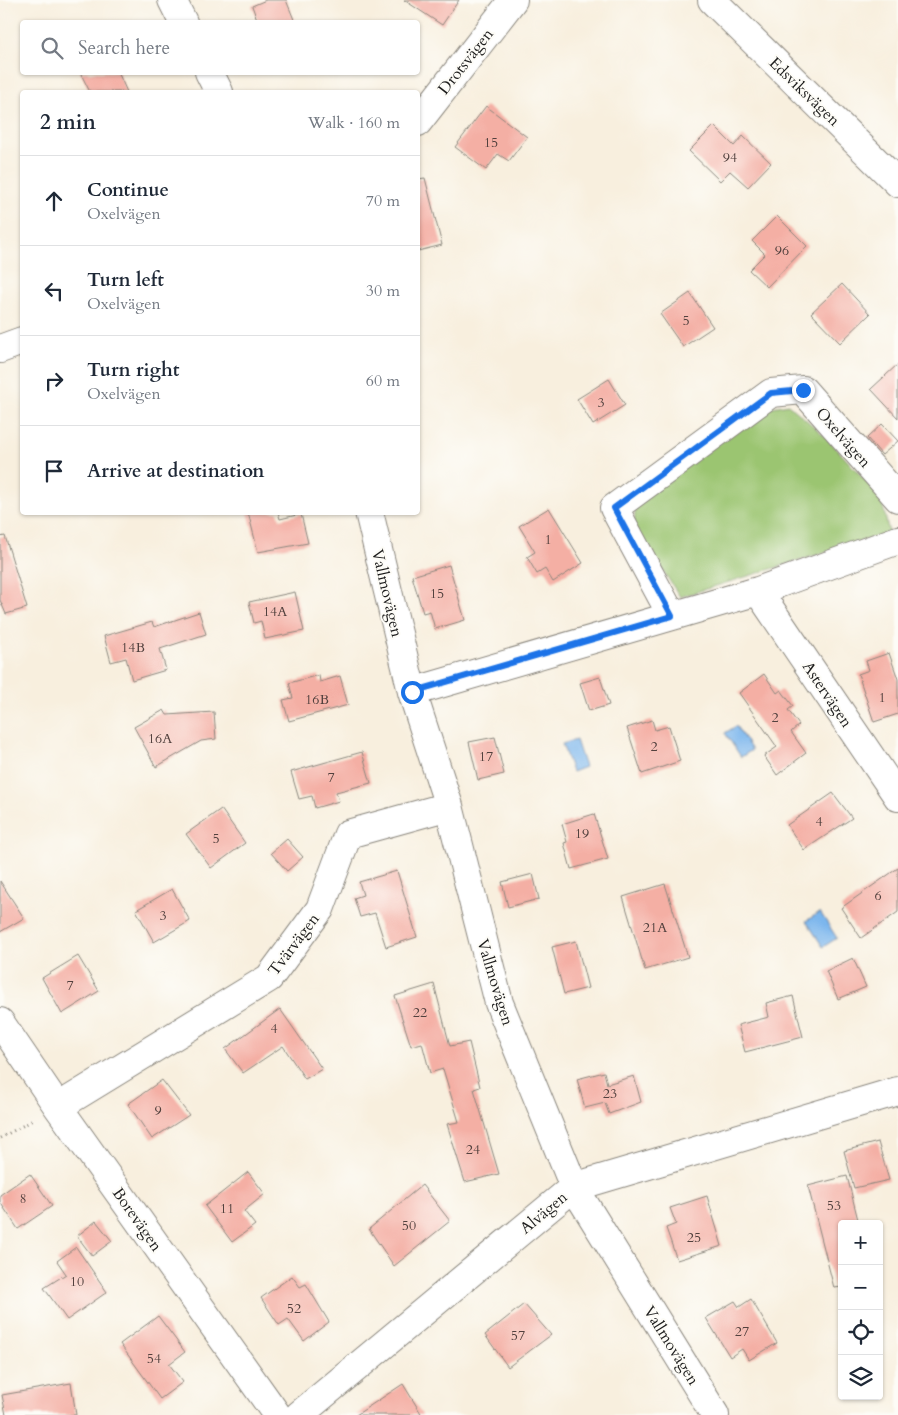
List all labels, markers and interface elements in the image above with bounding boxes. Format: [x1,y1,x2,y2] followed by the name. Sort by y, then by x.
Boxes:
[20,20,420,75] search box
[433,24,499,99] street label: Drotsvägen
[38,34,66,62] icon: search
[78,35,170,61] text: Search here
[764,52,845,131] street label: Edsviksvägen
[40,108,96,137] text: 2 min
[308,112,400,134] text: Walk · 160 m
[484,133,498,152] house number: 15
[723,148,737,167] house number: 94
[87,177,169,203] text: Continue
[40,187,68,215] icon: ahead
[366,190,400,212] text: 70 m
[87,203,161,225] text: Oxelvägen
[775,241,789,260] house number: 96
[87,267,164,293] text: Turn left
[40,277,68,305] icon: left
[366,280,400,302] text: 30 m
[87,293,161,315] text: Oxelvägen
[682,311,690,330] house number: 5
[87,357,179,383] text: Turn right
[40,367,68,395] icon: right
[366,370,400,392] text: 60 m
[792,379,815,402] route end
[87,383,161,405] text: Oxelvägen
[597,393,605,412] house number: 3
[811,403,876,473] street label: Oxelvägen
[40,457,68,485] icon: arrive
[87,458,264,484] text: Arrive at destination
[544,530,552,549] house number: 1
[366,547,408,639] street label: Vallmovägen
[430,584,444,603] house number: 15
[263,602,287,621] house number: 14A
[121,638,145,657] house number: 14B
[797,657,857,732] street label: Astervägen
[401,681,424,704] route start
[878,688,886,707] house number: 1
[305,690,329,709] house number: 16B
[771,708,779,727] house number: 2
[148,729,172,748] house number: 16A
[650,737,658,756] house number: 2
[479,747,493,766] house number: 17
[327,768,335,787] house number: 7
[815,812,823,831] house number: 4
[575,824,589,843] house number: 19
[212,829,220,848] house number: 5
[874,886,882,905] house number: 6
[159,906,167,925] house number: 3
[263,909,325,980] street label: Tvärvägen
[643,918,667,937] house number: 21A
[471,936,519,1028] street label: Vallmovägen
[66,976,74,995] house number: 7
[413,1003,427,1022] house number: 22
[270,1019,278,1038] house number: 4
[603,1084,617,1103] house number: 23
[154,1101,162,1120] house number: 9
[466,1140,480,1159] house number: 24
[107,1183,167,1256] street label: Borevägen
[515,1186,572,1239] street label: Alvägen
[19,1189,27,1208] house number: 8
[827,1196,841,1215] house number: 53
[220,1199,234,1218] house number: 11
[402,1216,416,1235] house number: 50
[838,1220,883,1400] map controls
[838,1220,883,1265] button: +
[687,1228,701,1247] house number: 25
[838,1265,883,1310] button: −
[70,1272,84,1291] house number: 10
[287,1299,301,1318] house number: 52
[638,1302,704,1389] street label: Vallmovägen
[838,1310,883,1355] button: locate
[735,1322,749,1341] house number: 27
[511,1326,525,1345] house number: 57
[147,1349,161,1368] house number: 54
[838,1355,883,1400] button: layers

